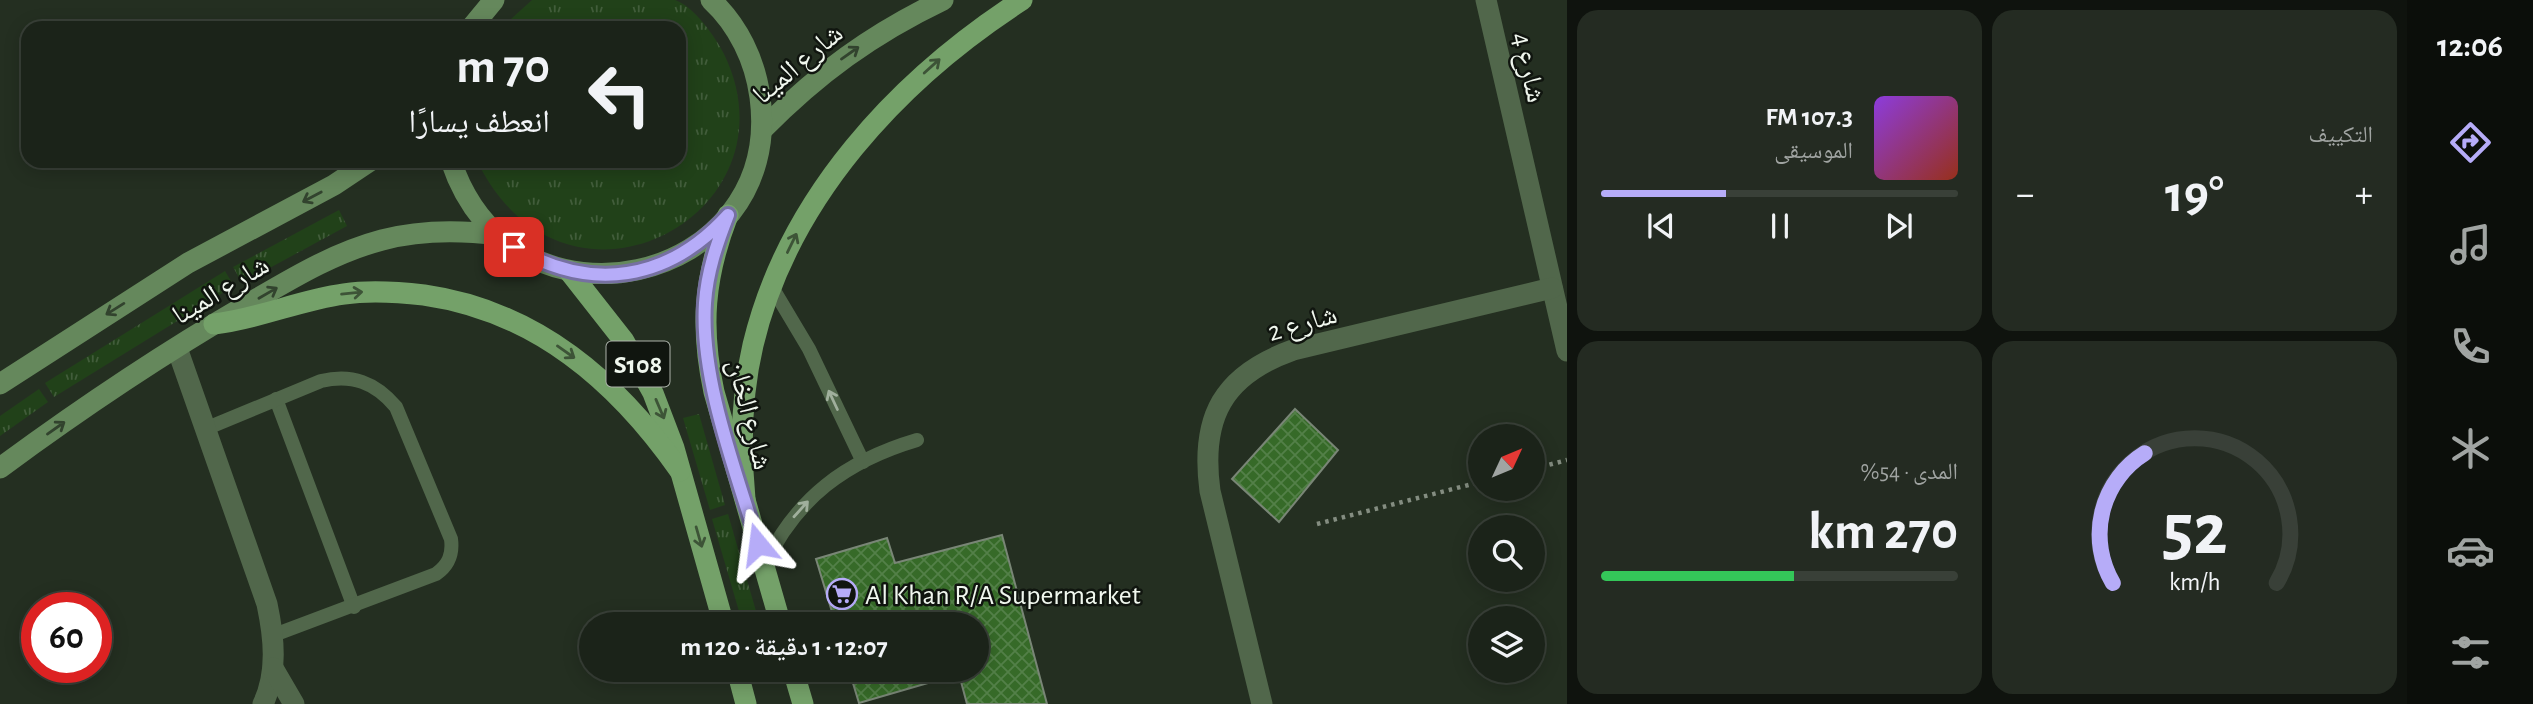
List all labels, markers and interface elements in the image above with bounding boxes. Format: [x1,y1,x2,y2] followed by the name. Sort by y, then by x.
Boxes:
[748,19,850,111] street label: شارع المينا
[1504,30,1550,106] street label: شارع 4
[2437,30,2503,62] text: 12:06
[456,43,550,92] text: 70 m
[840,46,859,60] one-way arrow
[574,49,665,140] icon: left
[923,58,941,74] one-way arrow
[1765,104,1853,130] text: 107.3 FM
[409,106,550,138] text: انعطف يسارًا
[2446,118,2495,167] icon: directions
[2308,124,2373,147] text: التكييف
[1774,140,1853,163] text: الموسيقى
[2165,169,2224,221] text: 19°
[2016,176,2034,214] text: −
[2355,176,2373,214] text: +
[303,190,323,204] one-way arrow
[1642,207,1680,245] icon: previous
[1761,207,1799,245] icon: pause
[1880,207,1918,245] icon: next
[484,217,544,277] pin
[2446,220,2495,269] icon: music
[495,228,533,266] icon: arrive
[785,233,799,254] one-way arrow
[168,251,275,332] street label: شارع المينا
[257,285,277,299] one-way arrow
[340,286,362,299] one-way arrow
[1265,301,1341,349] street label: شارع 2
[105,303,125,317] one-way arrow
[2446,322,2495,371] icon: phone
[606,342,670,386] road number: S108
[556,345,575,359] one-way arrow
[720,356,776,473] street label: شارع الخان
[826,390,840,411] one-way arrow
[654,398,667,419] one-way arrow
[46,421,65,435] one-way arrow
[1468,424,1545,500] north arrow
[1468,424,1545,683] map controls
[2446,424,2495,473] icon: climate
[1861,461,1958,484] text: المدى · 54%
[2162,496,2227,569] text: 52
[792,501,809,518] one-way arrow
[1808,506,1958,558] text: 270 km
[721,507,795,581] position arrow
[1468,515,1545,592] button: search
[693,525,706,548] one-way arrow
[2446,526,2495,575] icon: car
[2169,570,2220,595] text: km/h
[825,577,859,611] supermarket icon: Al Khan R/A Supermarket
[865,582,1141,610] place label: Al Khan R/A Supermarket
[21,592,112,683] speed limit sign: 60
[1468,606,1545,683] button: layers
[2446,628,2495,677] icon: filters
[680,634,888,660] text: 12:07 · 1 دقيقة · 120 m

